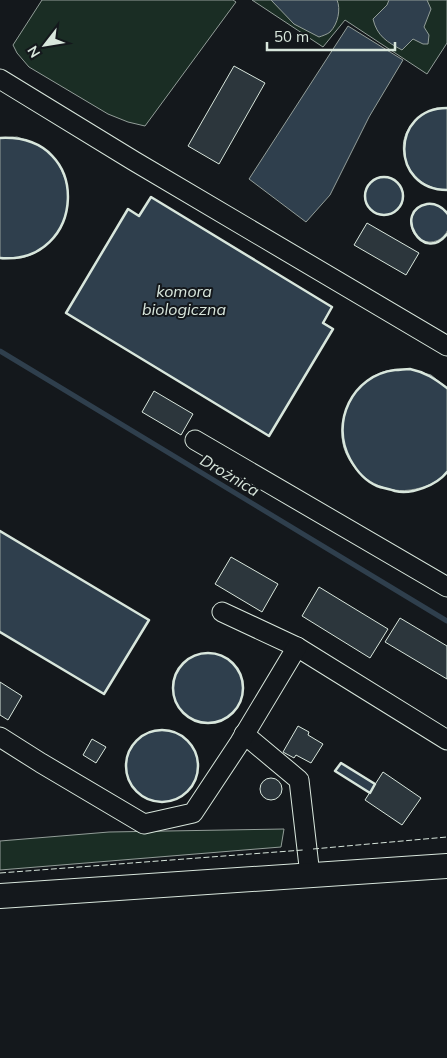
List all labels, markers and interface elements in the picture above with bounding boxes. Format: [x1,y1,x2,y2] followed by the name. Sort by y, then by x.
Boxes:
[20,20,70,70] north arrow
[267,20,394,52] scale bar
[274,27,309,46] text: 50 m
[23,43,44,61] text: N
[142,281,226,319] water label: komora biologiczna
[197,450,264,501] water label: Drożnica

